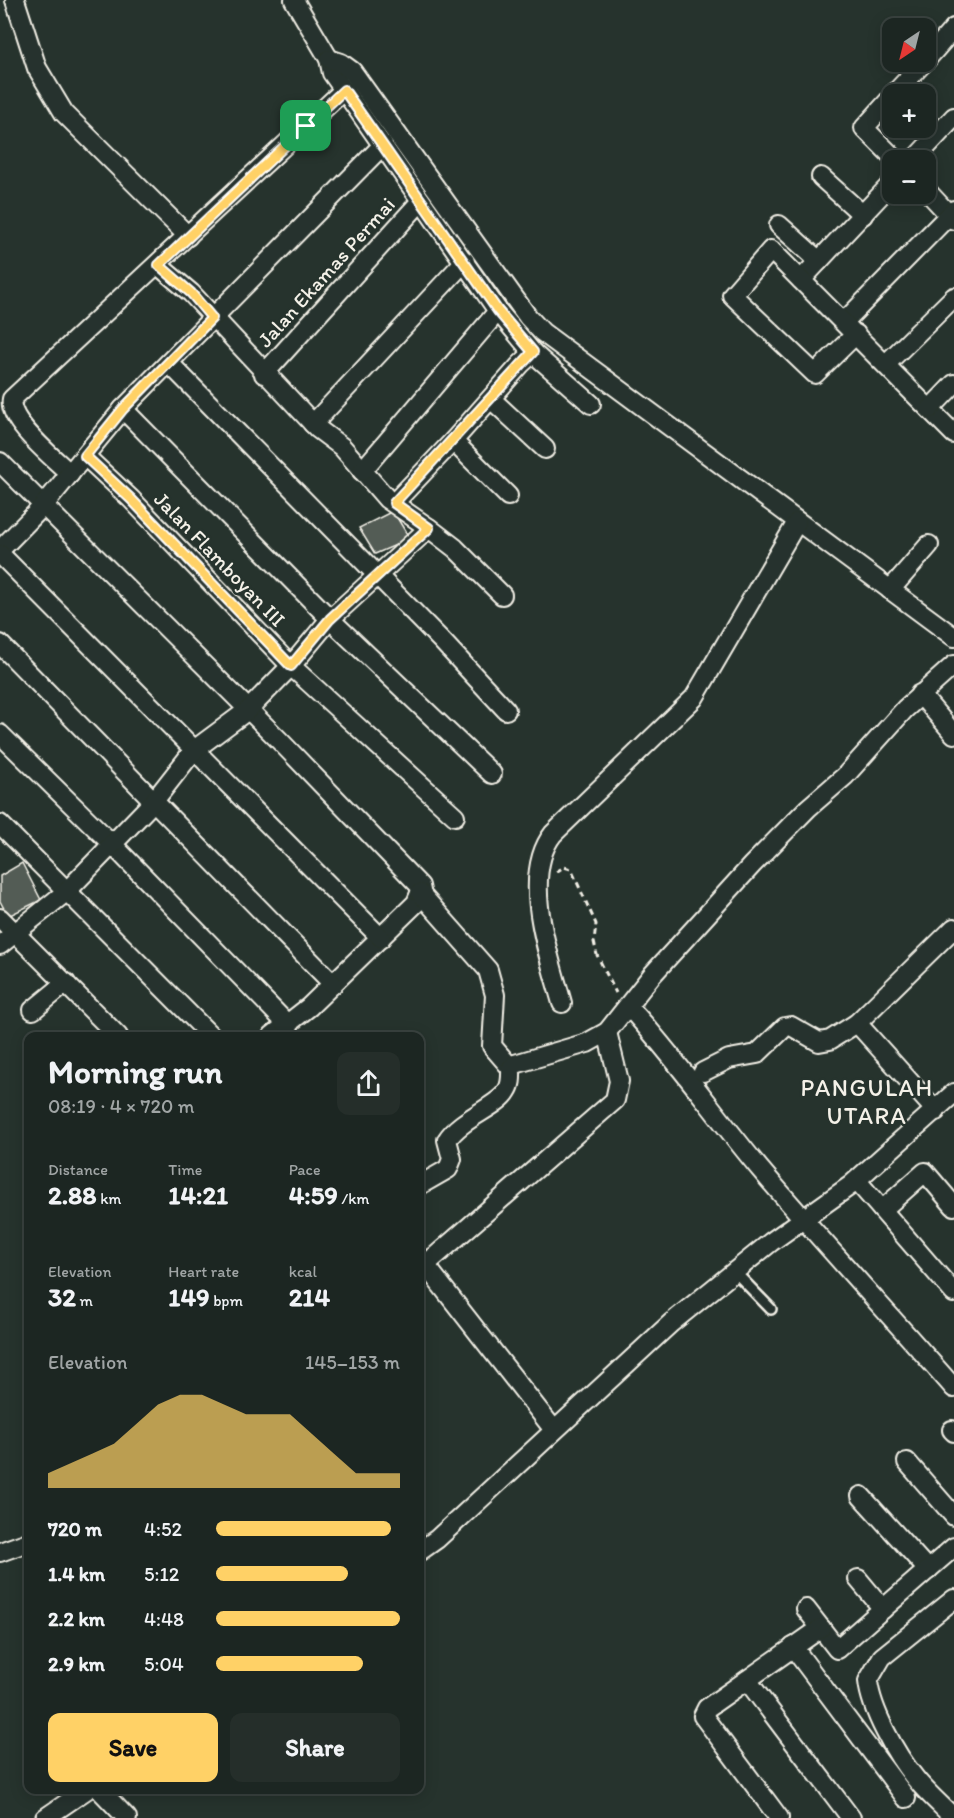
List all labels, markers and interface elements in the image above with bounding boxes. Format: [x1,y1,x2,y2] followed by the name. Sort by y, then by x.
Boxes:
[882,18,936,72] north arrow
[882,18,936,204] map controls
[882,84,936,138] button: +
[280,100,331,151] pin
[289,109,322,142] icon: arrive
[882,150,936,204] button: −
[252,192,400,352] street label: Jalan Ekamas Permai
[149,486,291,632] street label: Jalan Flamboyan III
[48,1052,223,1091] text: Morning run
[337,1052,400,1115] button: share
[800,1073,934,1130] district label: PANGULAH UTARA
[48,1094,195,1118] text: 08:19 · 4 × 720 m
[48,1160,108,1179] text: Distance
[168,1160,202,1179] text: Time
[289,1160,321,1179] text: Pace
[48,1179,97,1211] text: 2.88
[168,1179,228,1211] text: 14:21
[289,1179,338,1211] text: 4:59
[97,1189,121,1208] text: km
[338,1189,369,1208] text: /km
[48,1262,112,1281] text: Elevation
[168,1262,239,1281] text: Heart rate
[289,1262,317,1281] text: kcal
[48,1281,76,1313] text: 32
[168,1281,210,1313] text: 149
[289,1281,330,1313] text: 214
[76,1291,93,1310] text: m
[210,1291,243,1310] text: bpm
[48,1350,127,1374] text: Elevation
[305,1350,400,1374] text: 145–153 m
[48,1517,102,1541] text: 720 m
[144,1517,182,1541] text: 4:52
[48,1562,105,1586] text: 1.4 km
[144,1562,179,1586] text: 5:12
[48,1607,105,1631] text: 2.2 km
[144,1607,184,1631] text: 4:48
[48,1652,105,1676] text: 2.9 km
[144,1652,184,1676] text: 5:04
[48,1713,218,1782] button: Save
[230,1713,400,1782] button: Share

